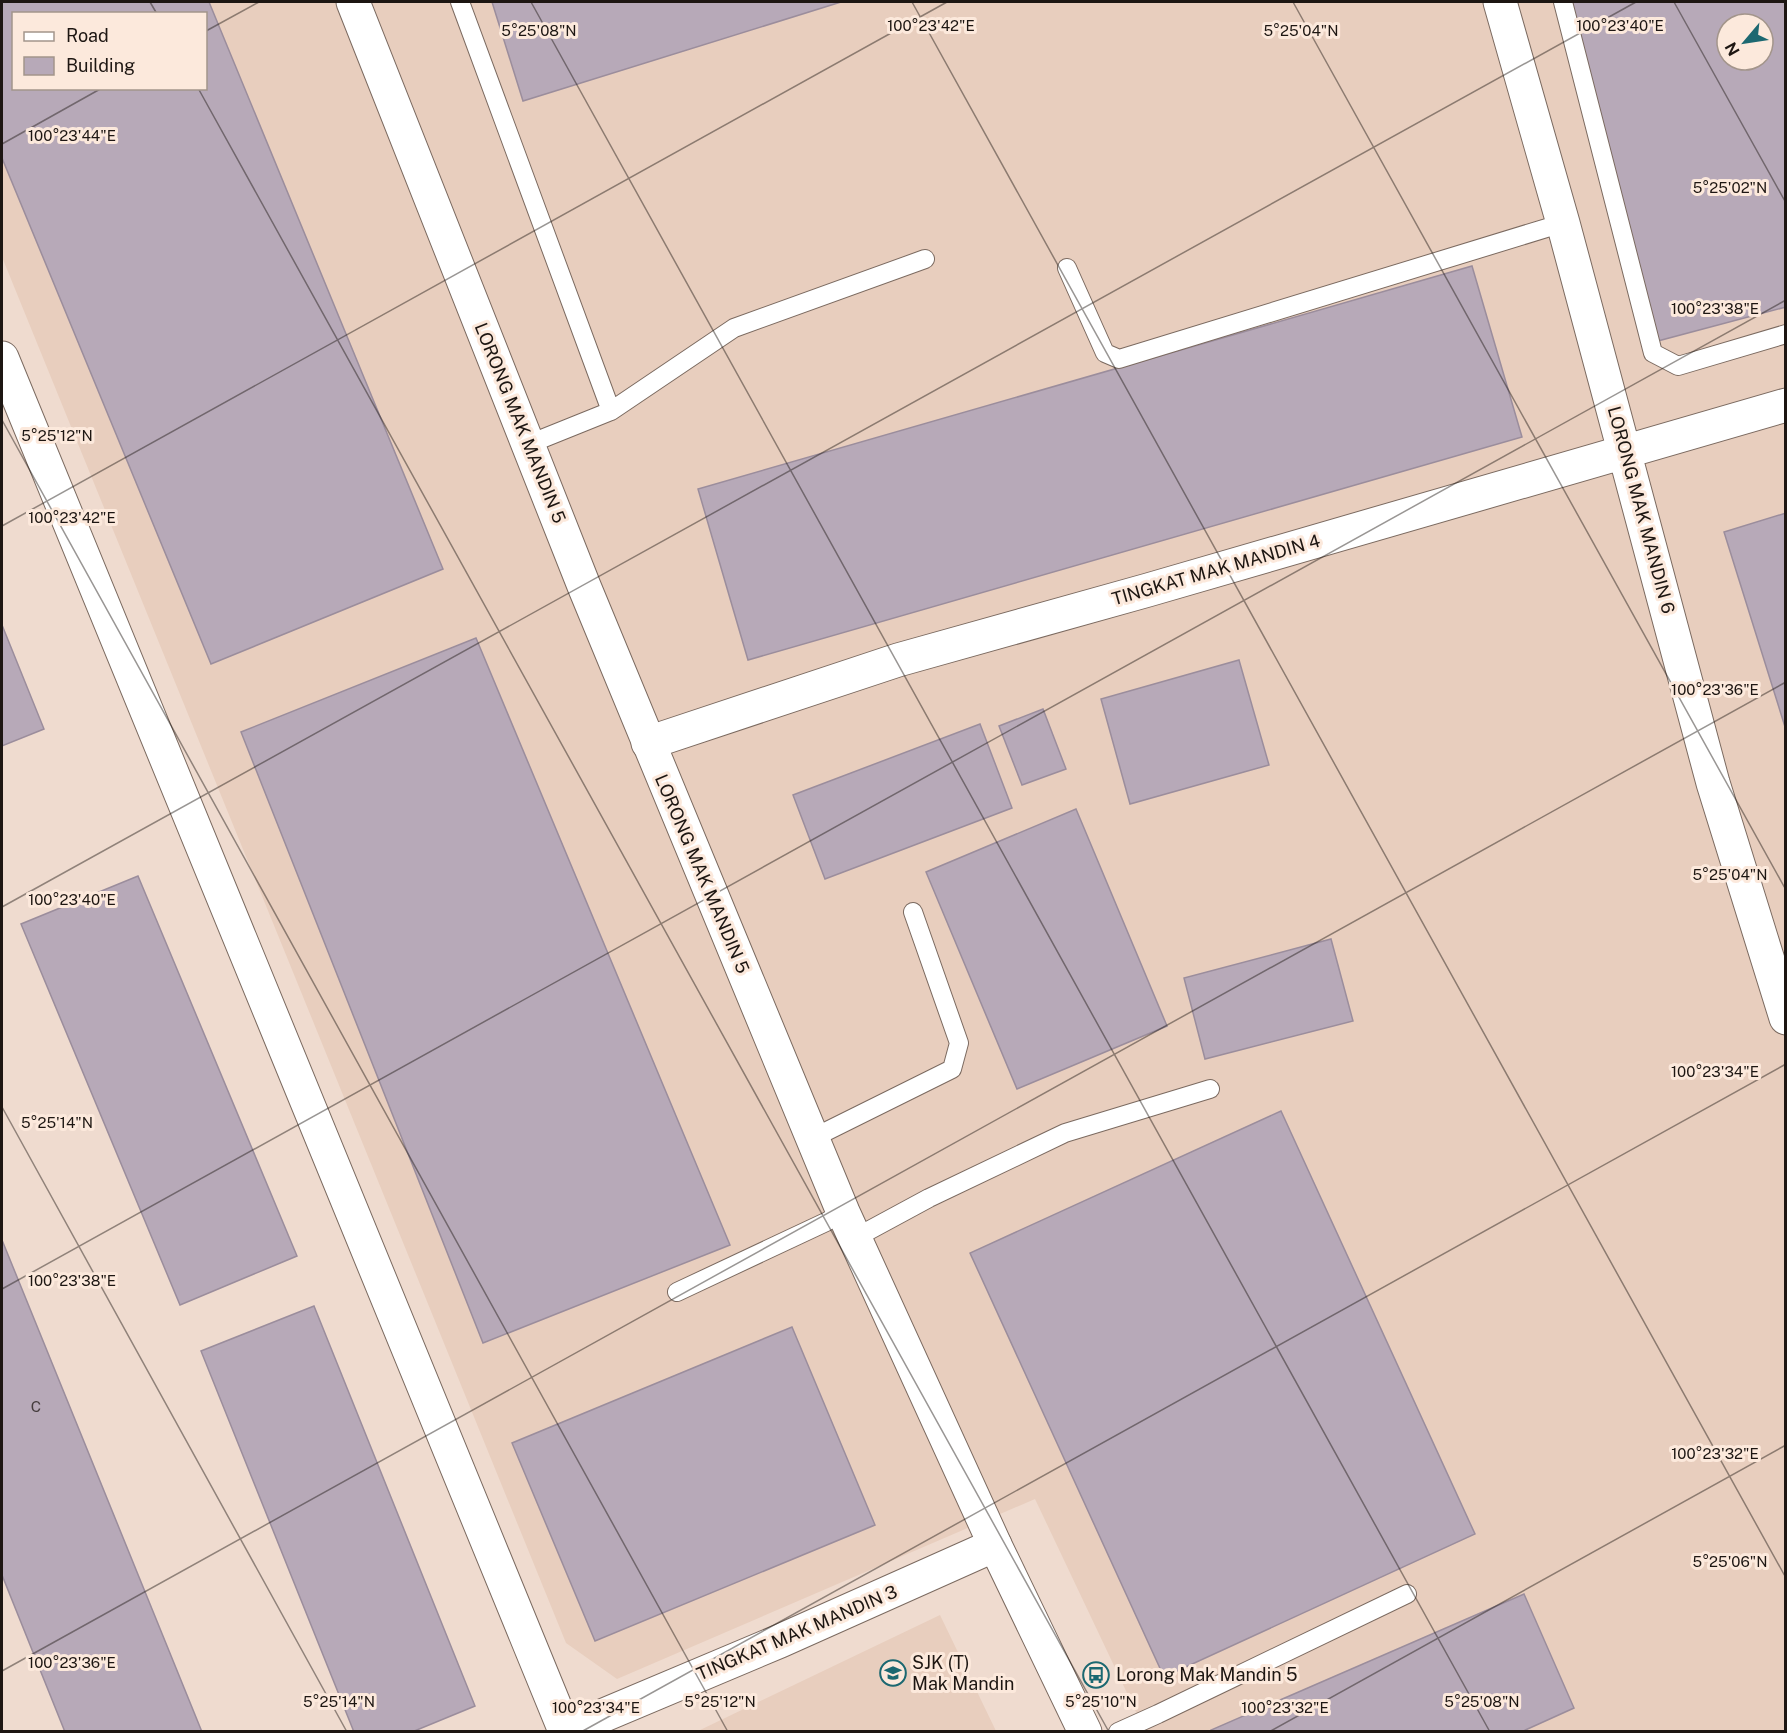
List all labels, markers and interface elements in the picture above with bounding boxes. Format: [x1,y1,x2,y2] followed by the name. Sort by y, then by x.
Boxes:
[12,12,207,90] legend
[1715,12,1775,72] north arrow
[887,17,975,34] text: 100°23'42"E
[1576,17,1664,34] text: 100°23'40"E
[501,22,577,39] text: 5°25'08"N
[1263,22,1339,39] text: 5°25'04"N
[66,25,109,46] text: Road
[1721,39,1744,59] text: N
[66,55,135,76] text: Building
[28,127,116,144] text: 100°23'44"E
[1693,179,1767,196] text: 5°25'02"N
[1671,300,1759,317] text: 100°23'38"E
[471,320,570,526] street label: LORONG MAK MANDIN 5
[1604,404,1679,616] street label: LORONG MAK MANDIN 6
[21,427,93,444] text: 5°25'12"N
[28,509,116,526] text: 100°23'42"E
[1109,530,1322,609] street label: TINGKAT MAK MANDIN 4
[1671,681,1759,698] text: 100°23'36"E
[651,771,754,977] street label: LORONG MAK MANDIN 5
[1692,866,1768,883] text: 5°25'04"N
[28,891,116,908] text: 100°23'40"E
[1671,1063,1759,1080] text: 100°23'34"E
[21,1114,93,1131] text: 5°25'14"N
[28,1272,116,1289] text: 100°23'38"E
[31,1398,41,1415] house number: C
[1671,1445,1759,1462] text: 100°23'32"E
[1693,1553,1767,1570] text: 5°25'06"N
[693,1581,900,1684] street label: TINGKAT MAK MANDIN 3
[912,1652,1014,1694] place label: SJK (T) Mak Mandin
[28,1654,116,1671] text: 100°23'36"E
[878,1658,908,1688] school or university icon: SJK (T) Mak Mandin
[1081,1660,1111,1690] bus stop icon: Lorong Mak Mandin 5
[1116,1664,1298,1685] place label: Lorong Mak Mandin 5
[303,1693,375,1710] text: 5°25'14"N
[684,1693,756,1710] text: 5°25'12"N
[1065,1693,1137,1710] text: 5°25'10"N
[1444,1693,1520,1710] text: 5°25'08"N
[552,1699,640,1716] text: 100°23'34"E
[1241,1699,1329,1716] text: 100°23'32"E

